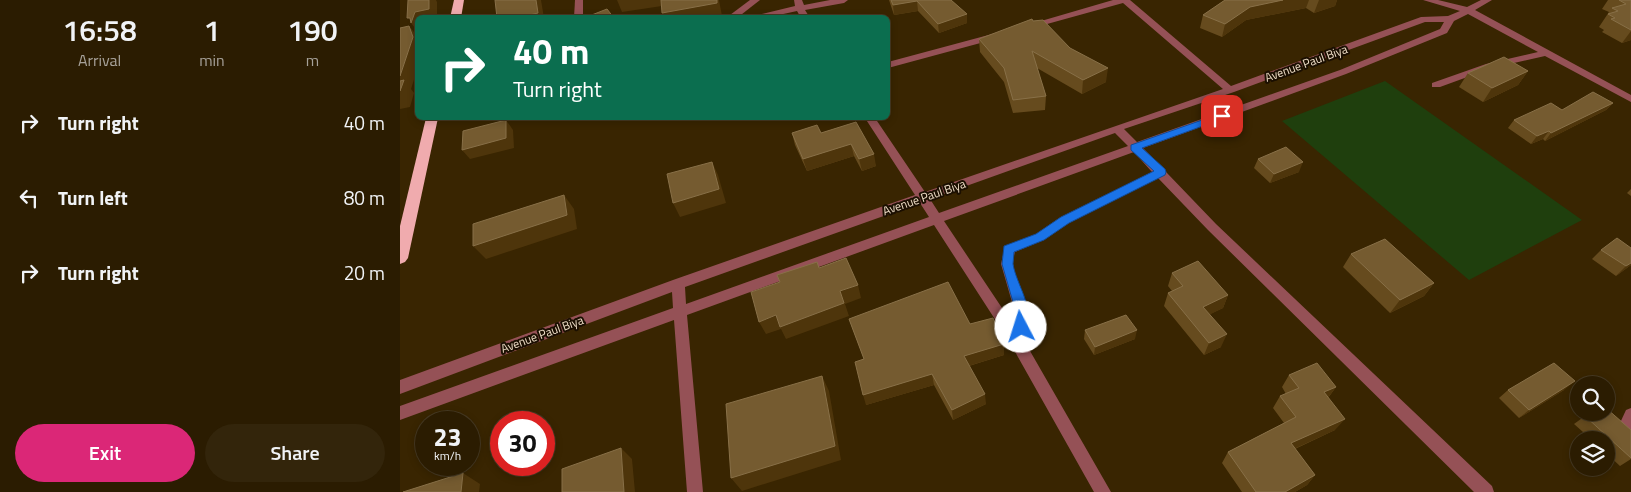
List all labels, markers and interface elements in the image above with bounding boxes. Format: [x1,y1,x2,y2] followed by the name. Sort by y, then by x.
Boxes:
[62,7,137,53] text: 16:58
[204,7,220,53] text: 1
[287,7,338,53] text: 190
[513,24,589,78] text: 40 m
[430,35,495,100] icon: right
[1262,39,1350,87] street label: Avenue Paul Biya
[78,48,121,72] text: Arrival
[199,48,225,72] text: min
[306,48,319,72] text: m
[513,72,602,106] text: Turn right
[1201,95,1243,137] pin
[1208,102,1236,130] icon: arrive
[58,108,139,137] text: Turn right
[344,108,385,137] text: 40 m
[15,109,43,137] icon: right
[880,174,968,220] street label: Avenue Paul Biya
[58,183,128,212] text: Turn left
[344,183,385,212] text: 80 m
[15,184,43,212] icon: left
[58,258,139,287] text: Turn right
[344,258,385,287] text: 20 m
[15,259,43,287] icon: right
[994,300,1046,352] position arrow
[498,310,586,358] street label: Avenue Paul Biya
[1570,376,1615,476] map controls
[1570,376,1615,421] button: search
[490,411,555,476] speed limit sign: 30
[433,418,462,456] text: 23
[15,424,195,482] button: Exit
[205,424,385,482] button: Share
[1570,431,1615,476] button: layers
[434,446,461,465] text: km/h

